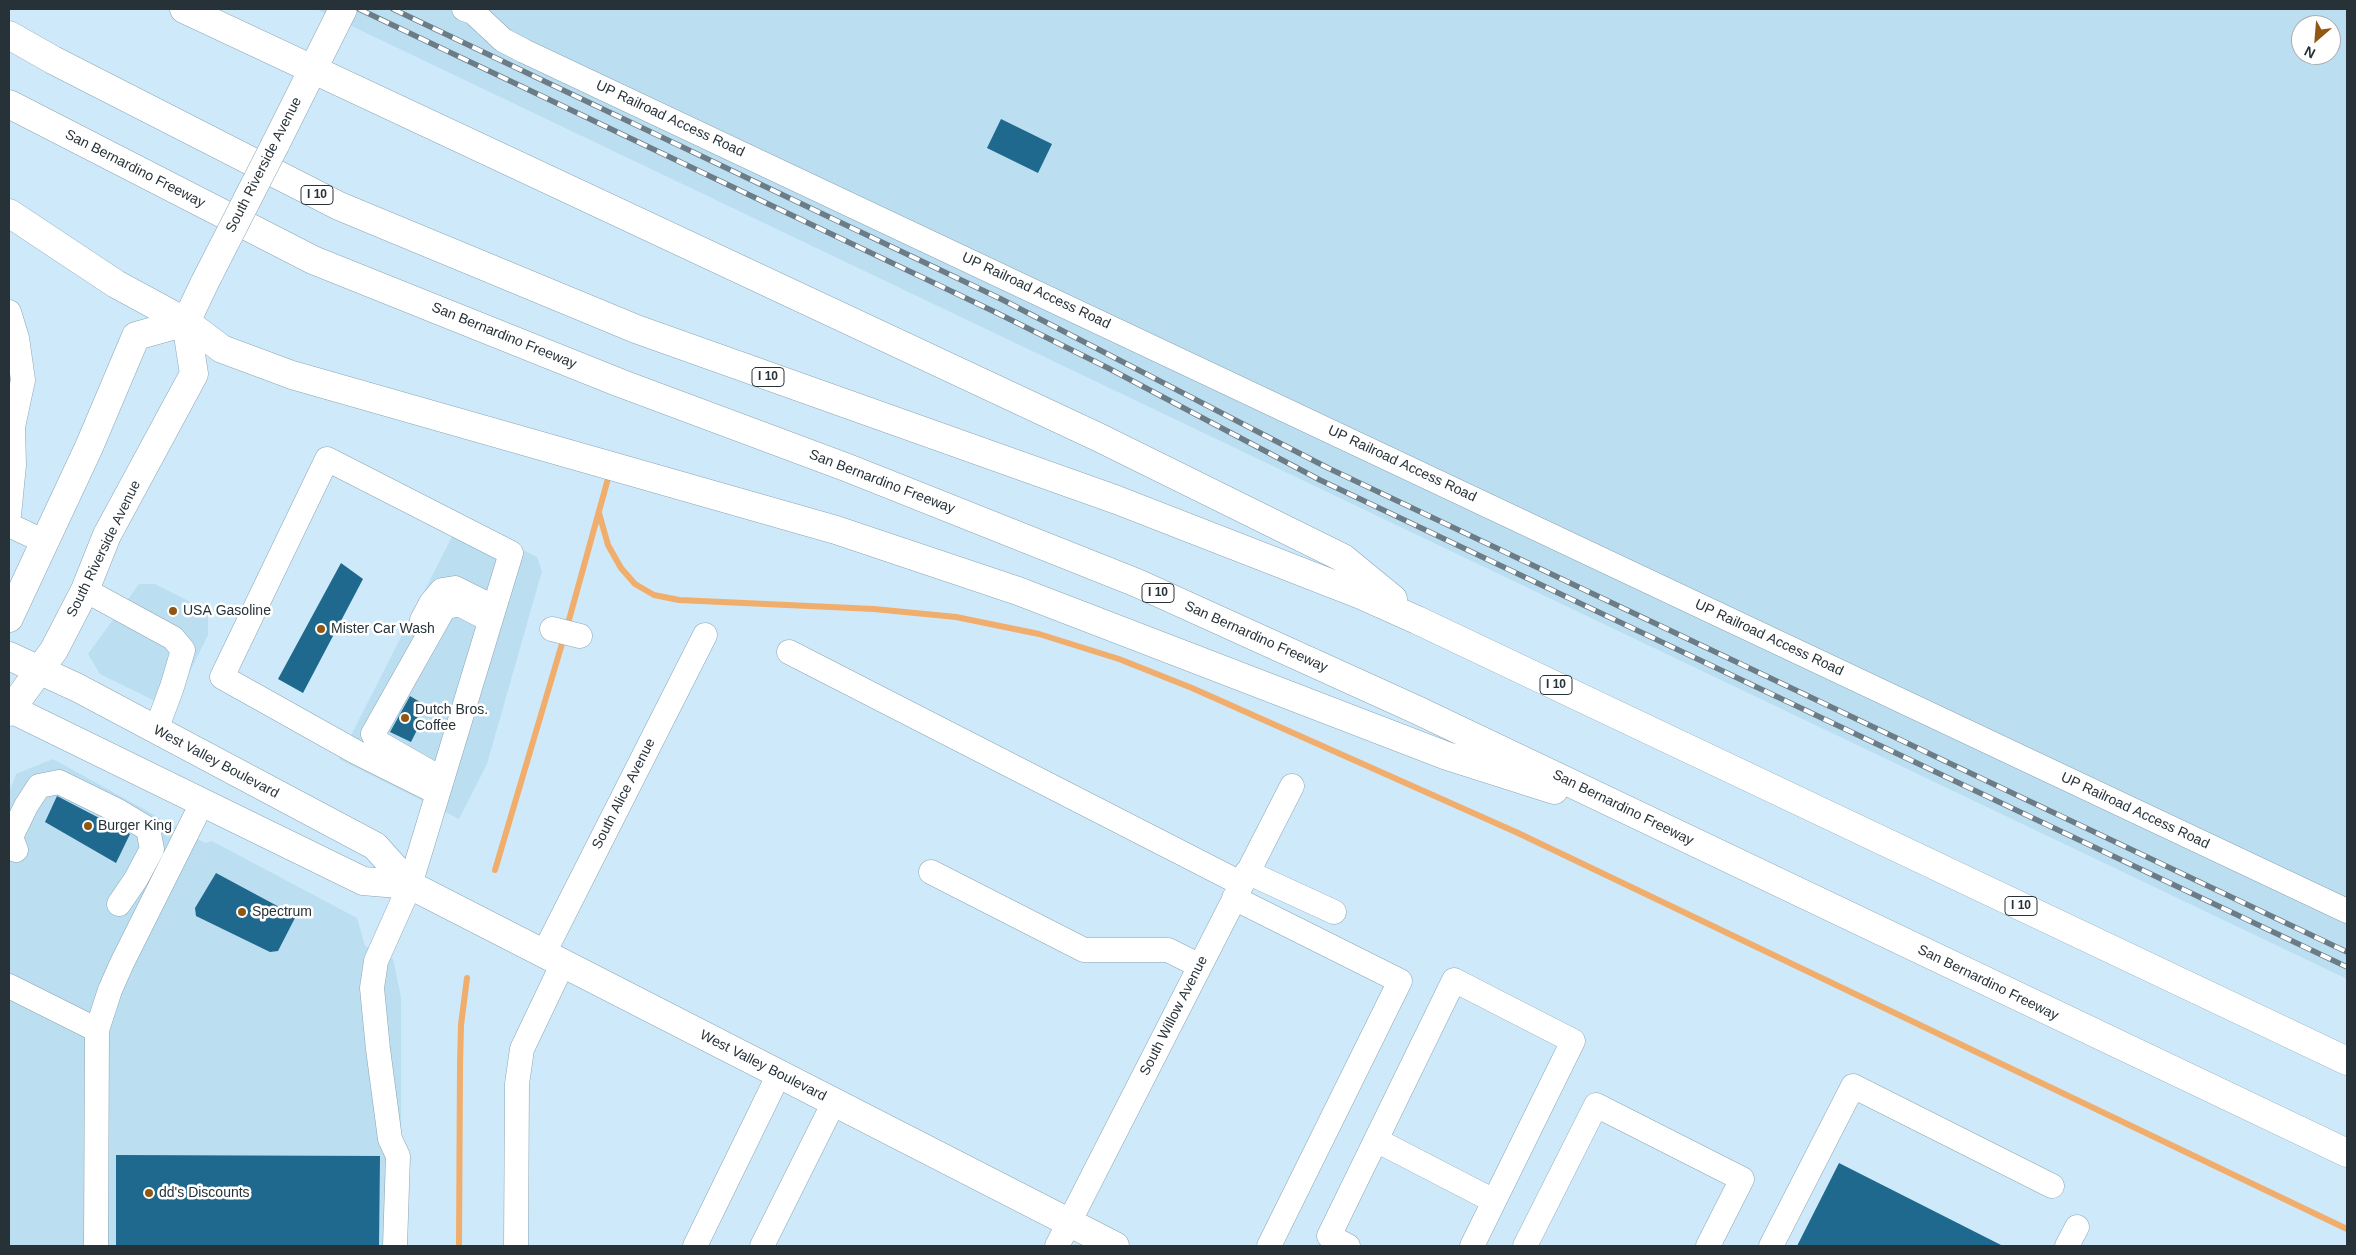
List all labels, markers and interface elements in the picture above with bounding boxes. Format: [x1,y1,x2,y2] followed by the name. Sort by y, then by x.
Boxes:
[2291,15,2341,65] north arrow
[2302,43,2318,62] text: N
[593,77,747,161] street label: UP Railroad Access Road
[222,94,306,236] street label: South Riverside Avenue
[62,126,208,212] street label: San Bernardino Freeway
[301,186,333,204] road number: I 10
[959,249,1113,333] street label: UP Railroad Access Road
[429,299,579,373] street label: San Bernardino Freeway
[752,368,784,387] road number: I 10
[1325,422,1479,506] street label: UP Railroad Access Road
[807,446,957,518] street label: San Bernardino Freeway
[64,478,144,620] street label: South Riverside Avenue
[1142,584,1174,602] road number: I 10
[1692,596,1846,680] street label: UP Railroad Access Road
[1182,598,1330,676] street label: San Bernardino Freeway
[183,603,271,619] place label: USA Gasoline
[167,605,179,617] marker: USA Gasoline
[331,621,435,637] place label: Mister Car Wash
[315,623,327,635] marker: Mister Car Wash
[1540,676,1572,694] road number: I 10
[415,702,488,734] place label: Dutch Bros. Coffee
[399,712,411,724] marker: Dutch Bros. Coffee
[150,722,282,802] street label: West Valley Boulevard
[589,736,659,852] street label: South Alice Avenue
[1550,767,1696,849] street label: San Bernardino Freeway
[2058,769,2212,853] street label: UP Railroad Access Road
[98,818,172,834] place label: Burger King
[82,820,94,832] marker: Burger King
[2005,896,2037,916] road number: I 10
[252,904,312,920] place label: Spectrum
[236,906,248,918] marker: Spectrum
[1915,942,2061,1024] street label: San Bernardino Freeway
[1137,953,1211,1079] street label: South Willow Avenue
[697,1027,829,1105] street label: West Valley Boulevard
[159,1185,250,1201] place label: dd's Discounts
[143,1187,155,1199] marker: dd's Discounts

